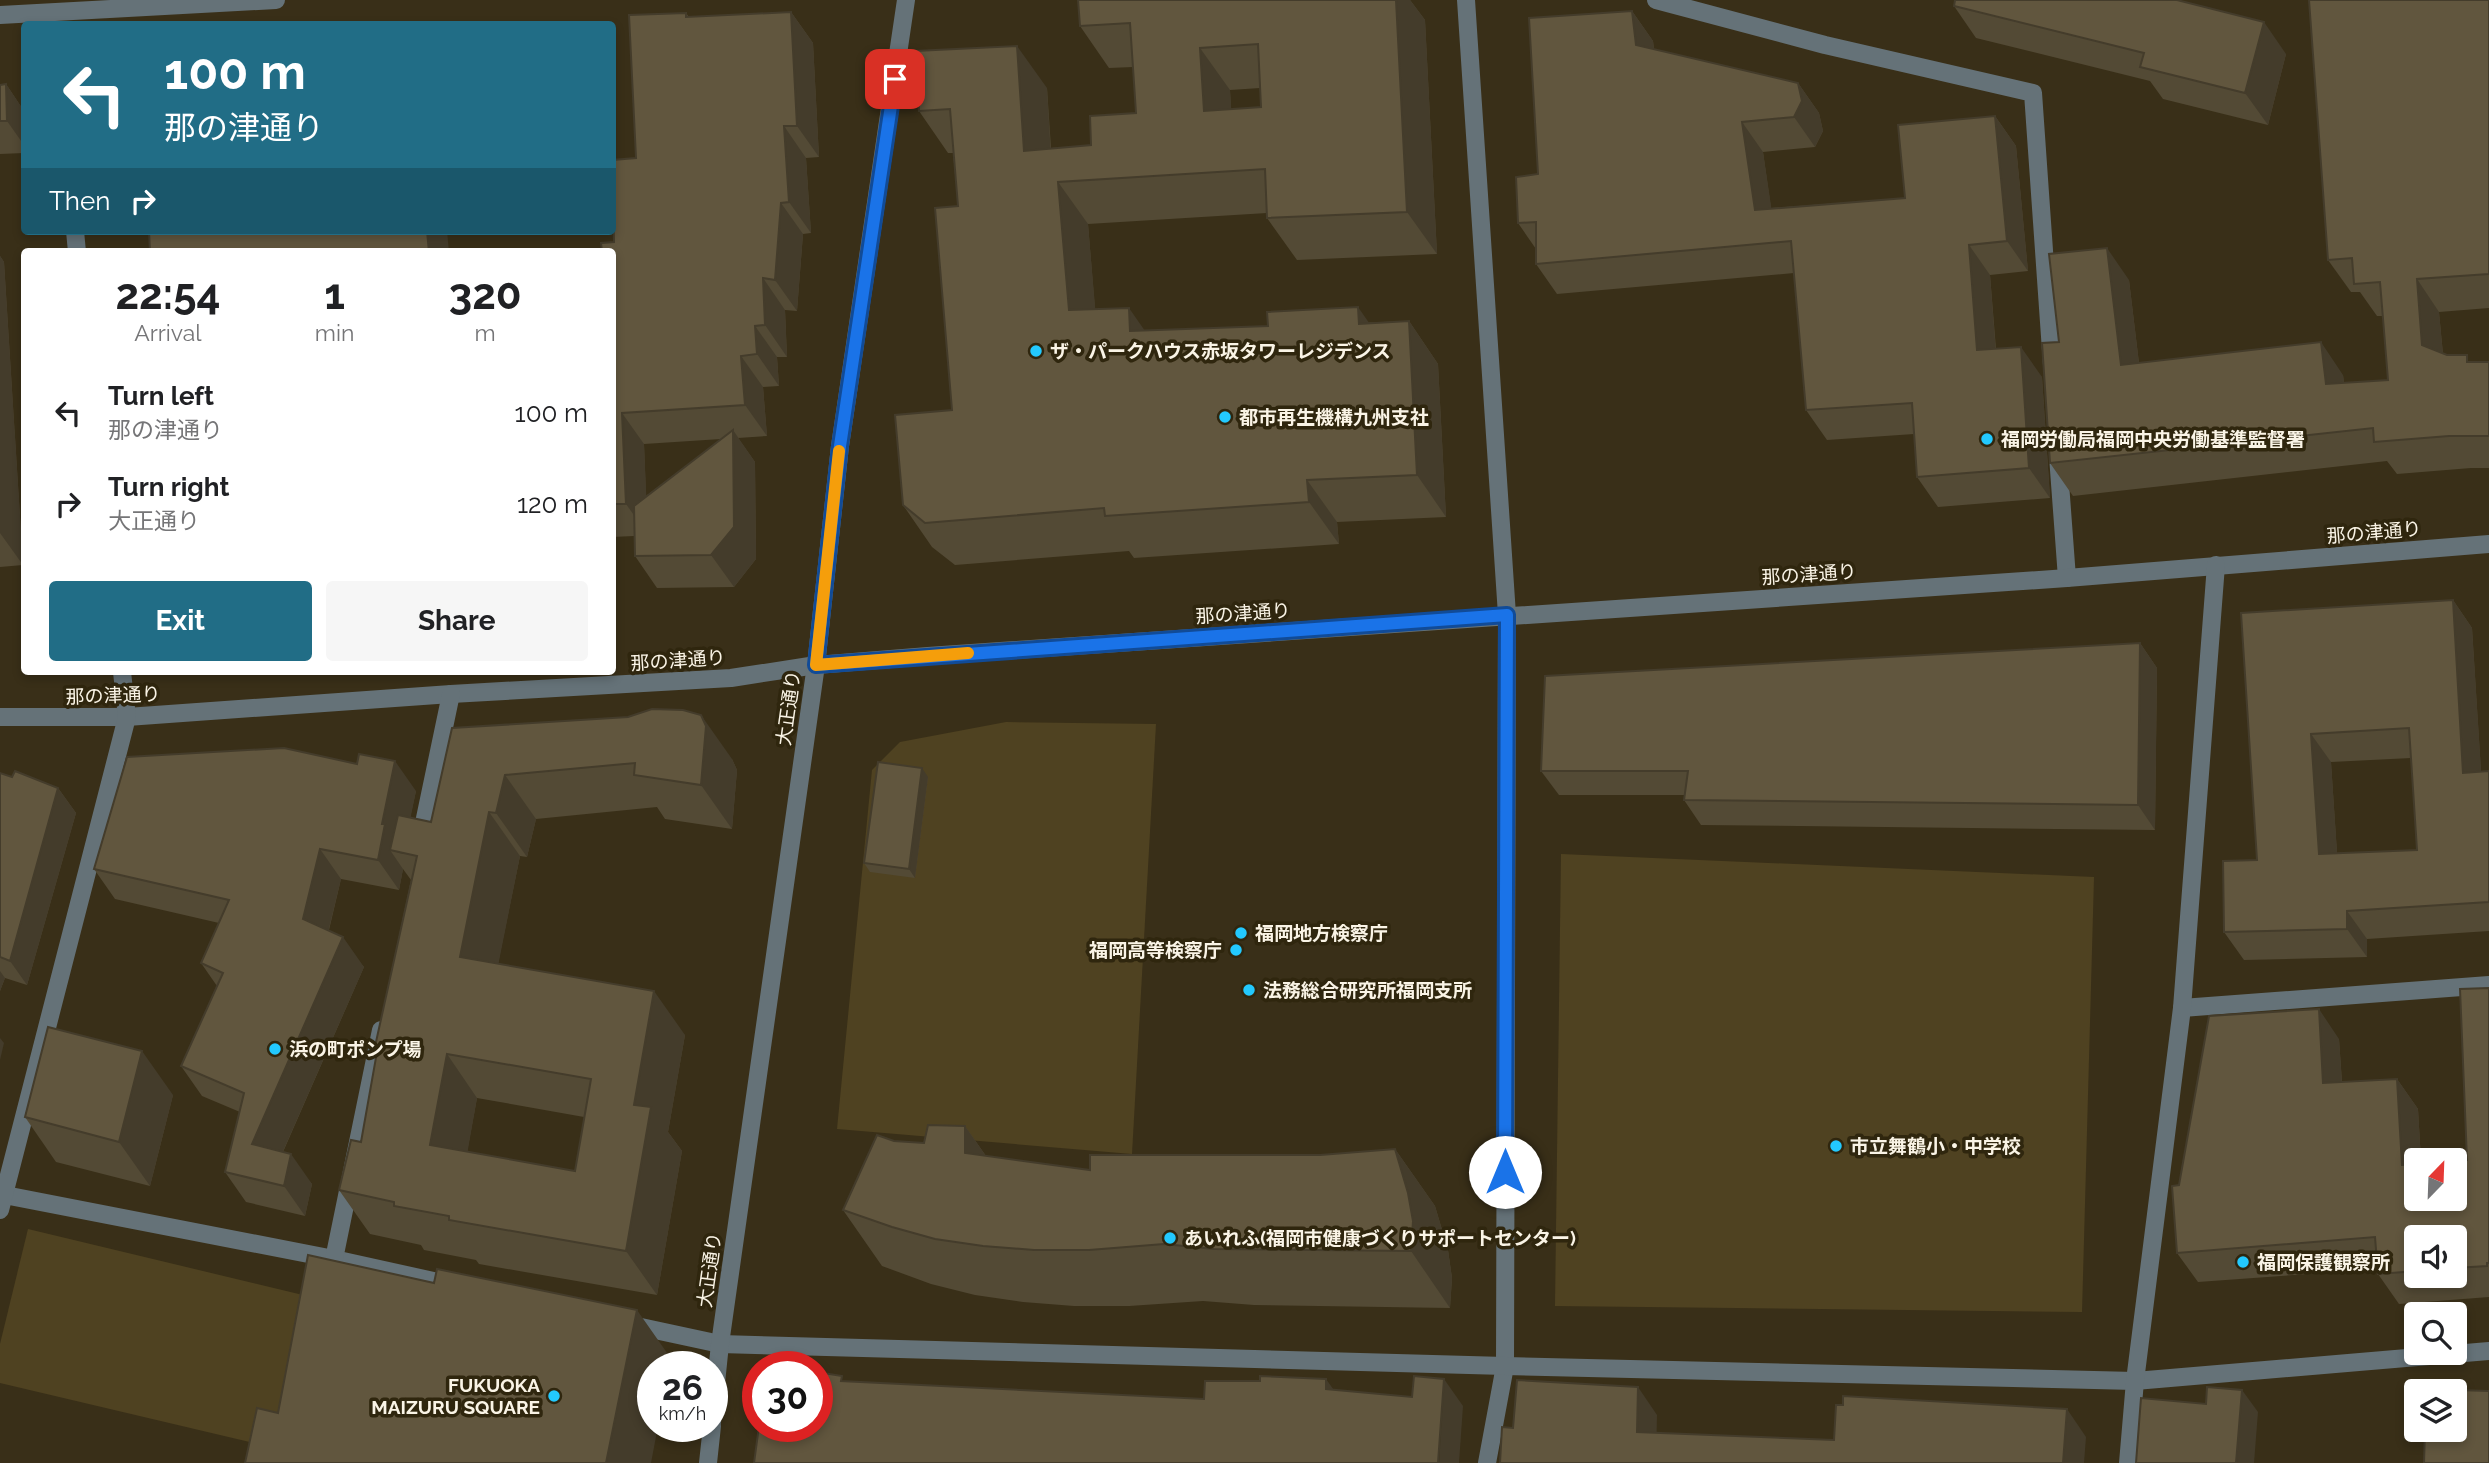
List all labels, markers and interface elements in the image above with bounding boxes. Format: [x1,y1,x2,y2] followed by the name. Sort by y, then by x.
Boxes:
[164,43,306,100] text: 100 m
[49,49,140,140] icon: left
[865,49,925,109] pin
[876,60,914,98] icon: arrive
[164,109,324,146] text: 那の津通り
[124,182,162,220] icon: right
[49,186,110,216] text: Then
[115,270,220,319] text: 22:54
[324,270,345,319] text: 1
[449,270,522,319] text: 320
[134,319,202,346] text: Arrival
[315,319,354,346] text: min
[475,319,496,346] text: m
[1050,340,1391,362] place label: ザ・パークハウス赤坂タワーレジデンス
[1028,343,1044,359] marker: ザ・パークハウス赤坂タワーレジデンス
[108,381,214,411] text: Turn left
[49,394,87,432] icon: left
[515,398,588,428] text: 100 m
[1239,406,1429,428] place label: 都市再生機構九州支社
[1217,409,1233,425] marker: 都市再生機構九州支社
[108,416,223,443] text: 那の津通り
[2001,428,2305,450] place label: 福岡労働局福岡中央労働基準監督署
[1979,431,1995,447] marker: 福岡労働局福岡中央労働基準監督署
[108,472,229,502] text: Turn right
[49,485,87,523] icon: right
[517,489,588,519] text: 120 m
[108,507,200,534] text: 大正通り
[2326,517,2422,547] street label: 那の津通り
[1761,560,1857,588] street label: 那の津通り
[49,581,312,661] button: Exit
[326,581,588,661] button: Share
[1195,599,1291,627] street label: 那の津通り
[630,646,726,674] street label: 那の津通り
[772,669,804,747] street label: 大正通り
[65,682,161,708] street label: 那の津通り
[1255,922,1388,944] place label: 福岡地方検察庁
[1233,925,1249,941] marker: 福岡地方検察庁
[1089,939,1222,961] place label: 福岡高等検察庁
[1228,942,1244,958] marker: 福岡高等検察庁
[1263,979,1472,1001] place label: 法務総合研究所福岡支所
[1241,982,1257,998] marker: 法務総合研究所福岡支所
[289,1038,421,1060] place label: 浜の町ポンプ場
[267,1041,283,1057] marker: 浜の町ポンプ場
[1468,1135,1542,1209] position arrow
[1850,1135,2021,1157] place label: 市立舞鶴小・中学校
[1828,1138,1844,1154] marker: 市立舞鶴小・中学校
[2404,1148,2468,1211] north arrow
[2404,1148,2467,1442] map controls
[2404,1225,2467,1288] button: sound
[1184,1227,1576,1249] place label: あいれふ(福岡市健康づくりサポートセンター)
[1162,1230,1178,1246] marker: あいれふ(福岡市健康づくりサポートセンター)
[693,1231,725,1309] street label: 大正通り
[2257,1251,2390,1273] place label: 福岡保護観察所
[2235,1254,2251,1270] marker: 福岡保護観察所
[2404,1302,2467,1365] button: search
[742,1351,833,1442] speed limit sign: 30
[662,1367,703,1408] text: 26
[371,1374,540,1418] place label: FUKUOKA MAIZURU SQUARE
[2404,1379,2467,1442] button: layers
[546,1388,562,1404] marker: FUKUOKA MAIZURU SQUARE
[659,1403,706,1424] text: km/h

